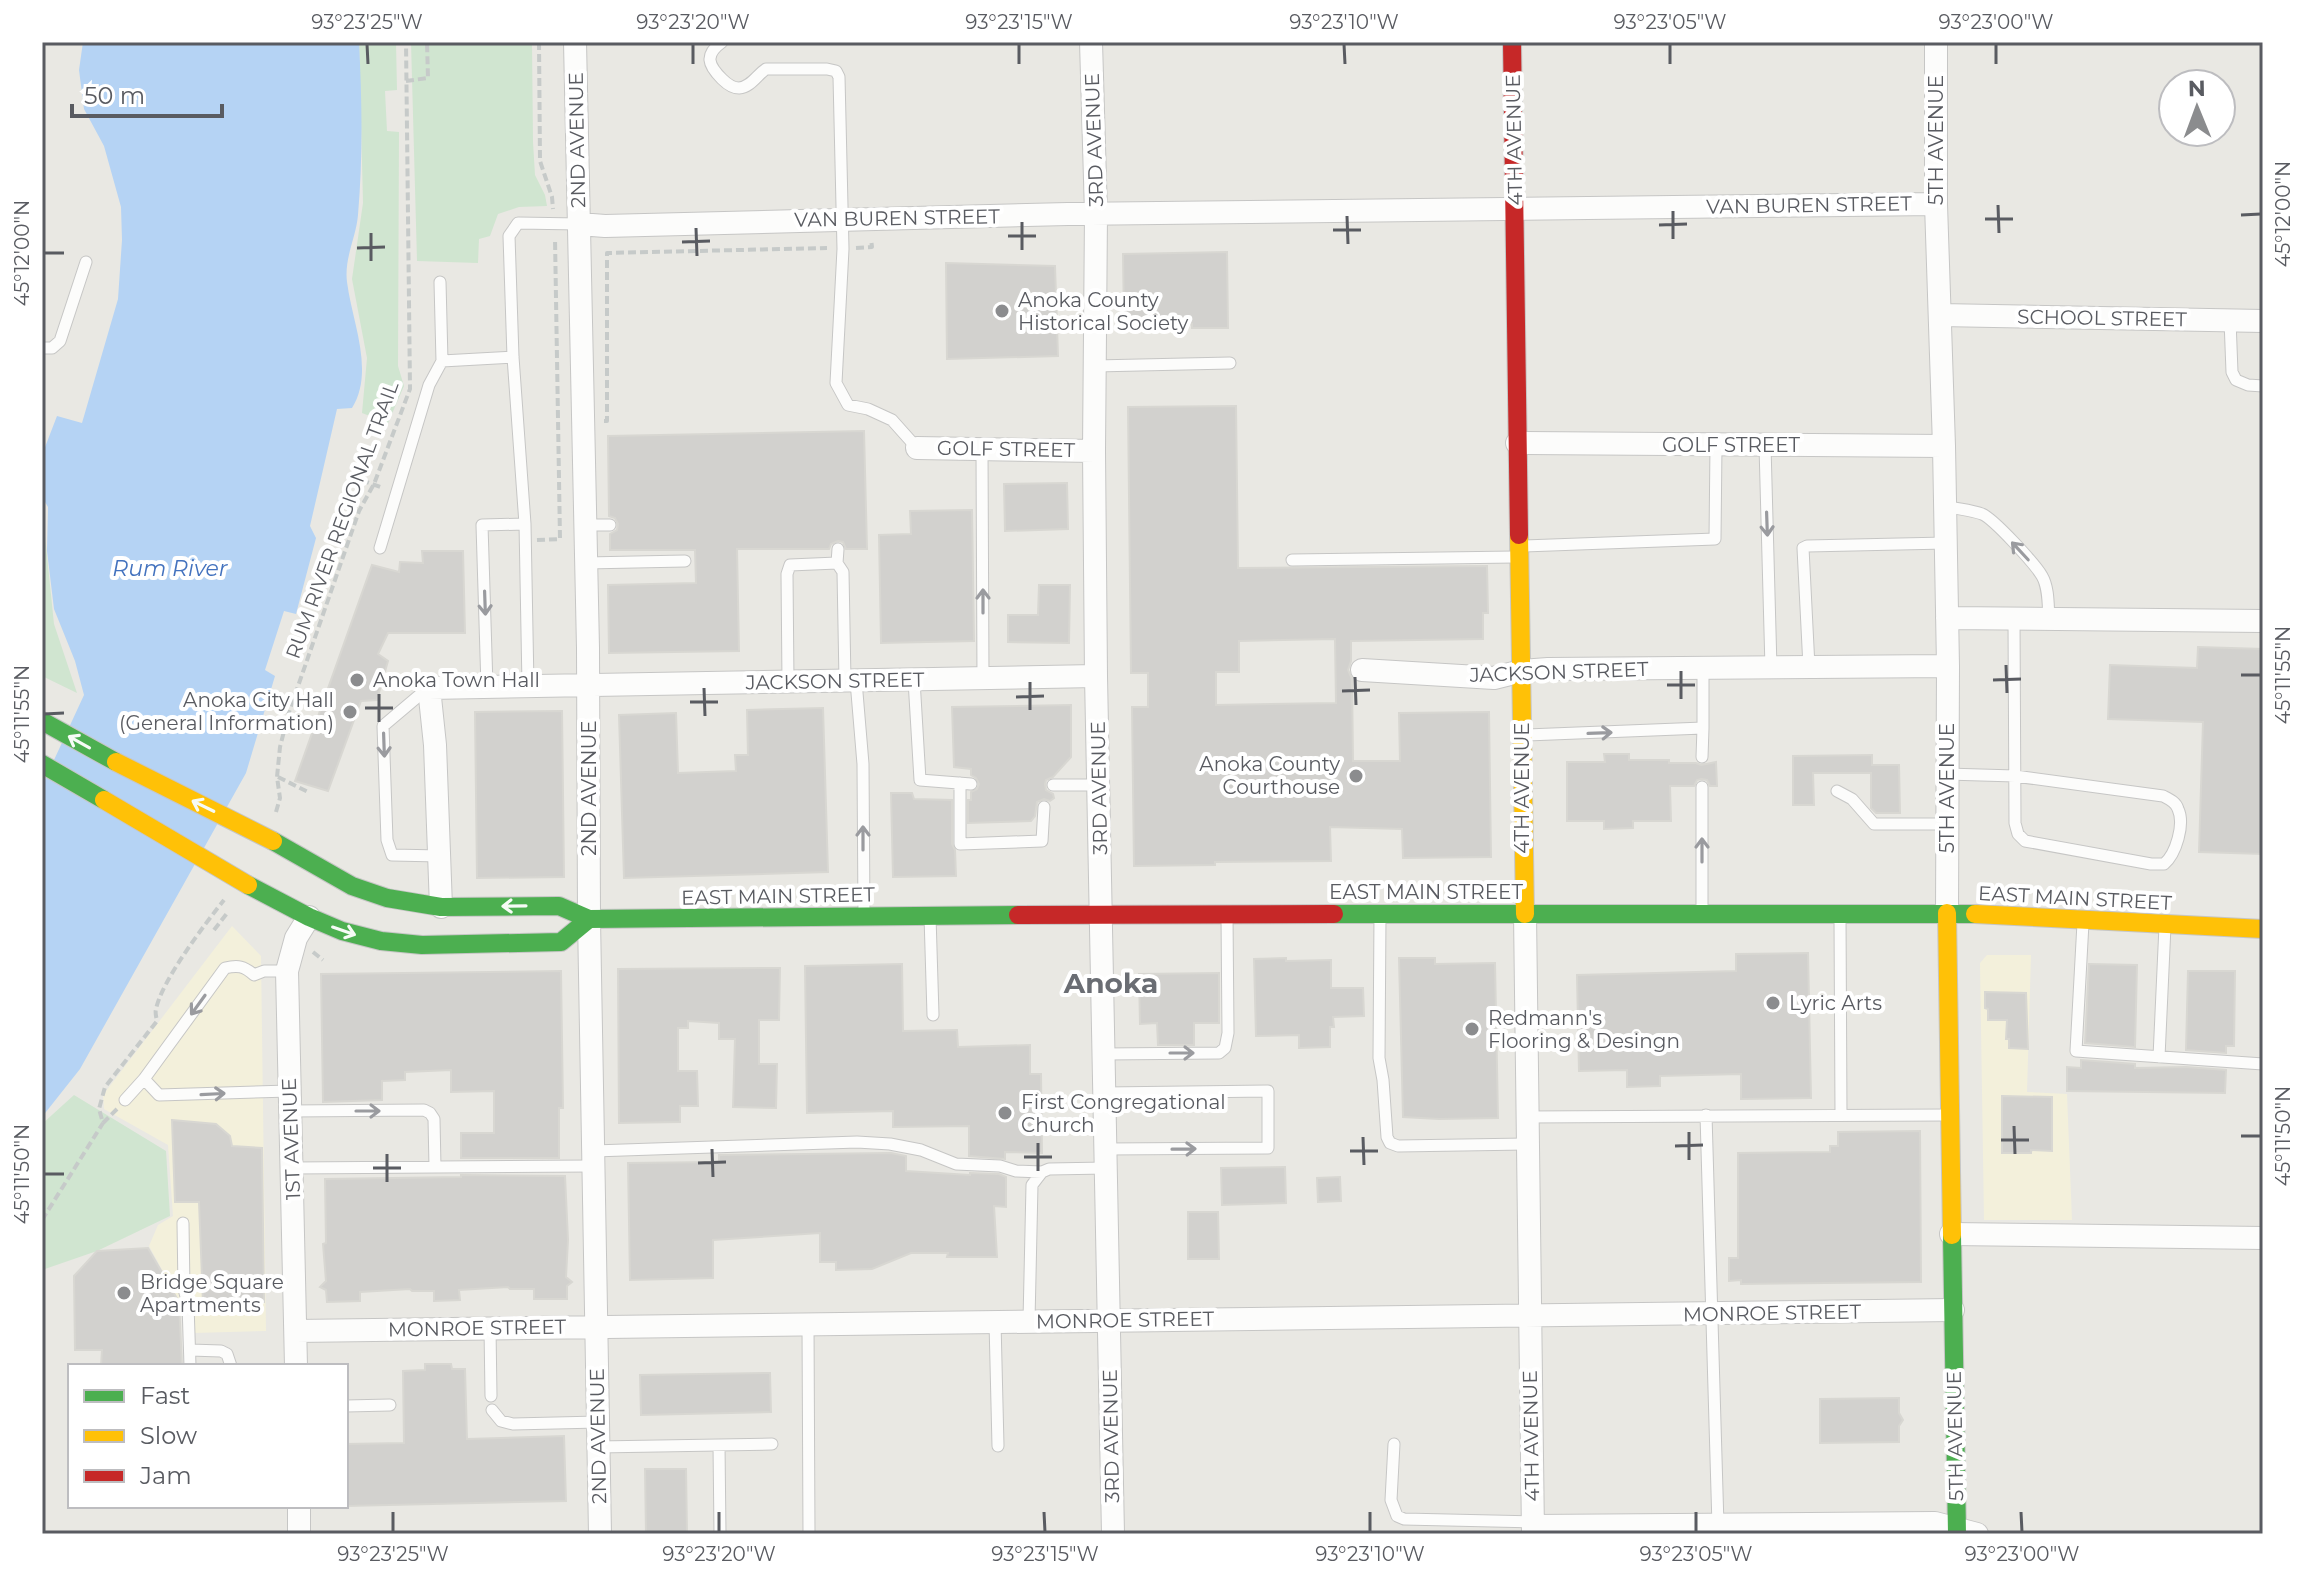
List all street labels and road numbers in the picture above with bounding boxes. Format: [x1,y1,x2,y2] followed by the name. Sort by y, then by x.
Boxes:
[564,72,590,208] street label: 2ND AVENUE
[1080,73,1108,207] street label: 3RD AVENUE
[1501,74,1527,206] street label: 4TH AVENUE
[1924,75,1948,205] street label: 5TH AVENUE
[1706,191,1913,219] street label: VAN BUREN STREET
[794,204,1001,232] street label: VAN BUREN STREET
[2017,305,2188,331] street label: SCHOOL STREET
[281,378,404,662] street label: RUM RIVER REGIONAL TRAIL
[1662,433,1801,457] street label: GOLF STREET
[937,436,1076,462] street label: GOLF STREET
[1468,657,1649,687] street label: JACKSON STREET
[744,667,925,695] street label: JACKSON STREET
[577,720,601,856] street label: 2ND AVENUE
[1086,721,1112,855] street label: 3RD AVENUE
[1510,722,1534,854] street label: 4TH AVENUE
[1935,723,1959,853] street label: 5TH AVENUE
[1329,880,1523,904] street label: EAST MAIN STREET
[1978,881,2173,915] street label: EAST MAIN STREET
[681,882,876,910] street label: EAST MAIN STREET
[277,1078,305,1200] street label: 1ST AVENUE
[1683,1299,1862,1327] street label: MONROE STREET
[1036,1306,1215,1334] street label: MONROE STREET
[388,1314,567,1342] street label: MONROE STREET
[585,1368,611,1504] street label: 2ND AVENUE
[1098,1369,1124,1503] street label: 3RD AVENUE
[1518,1370,1544,1502] street label: 4TH AVENUE
[1942,1371,1968,1501] street label: 5TH AVENUE

